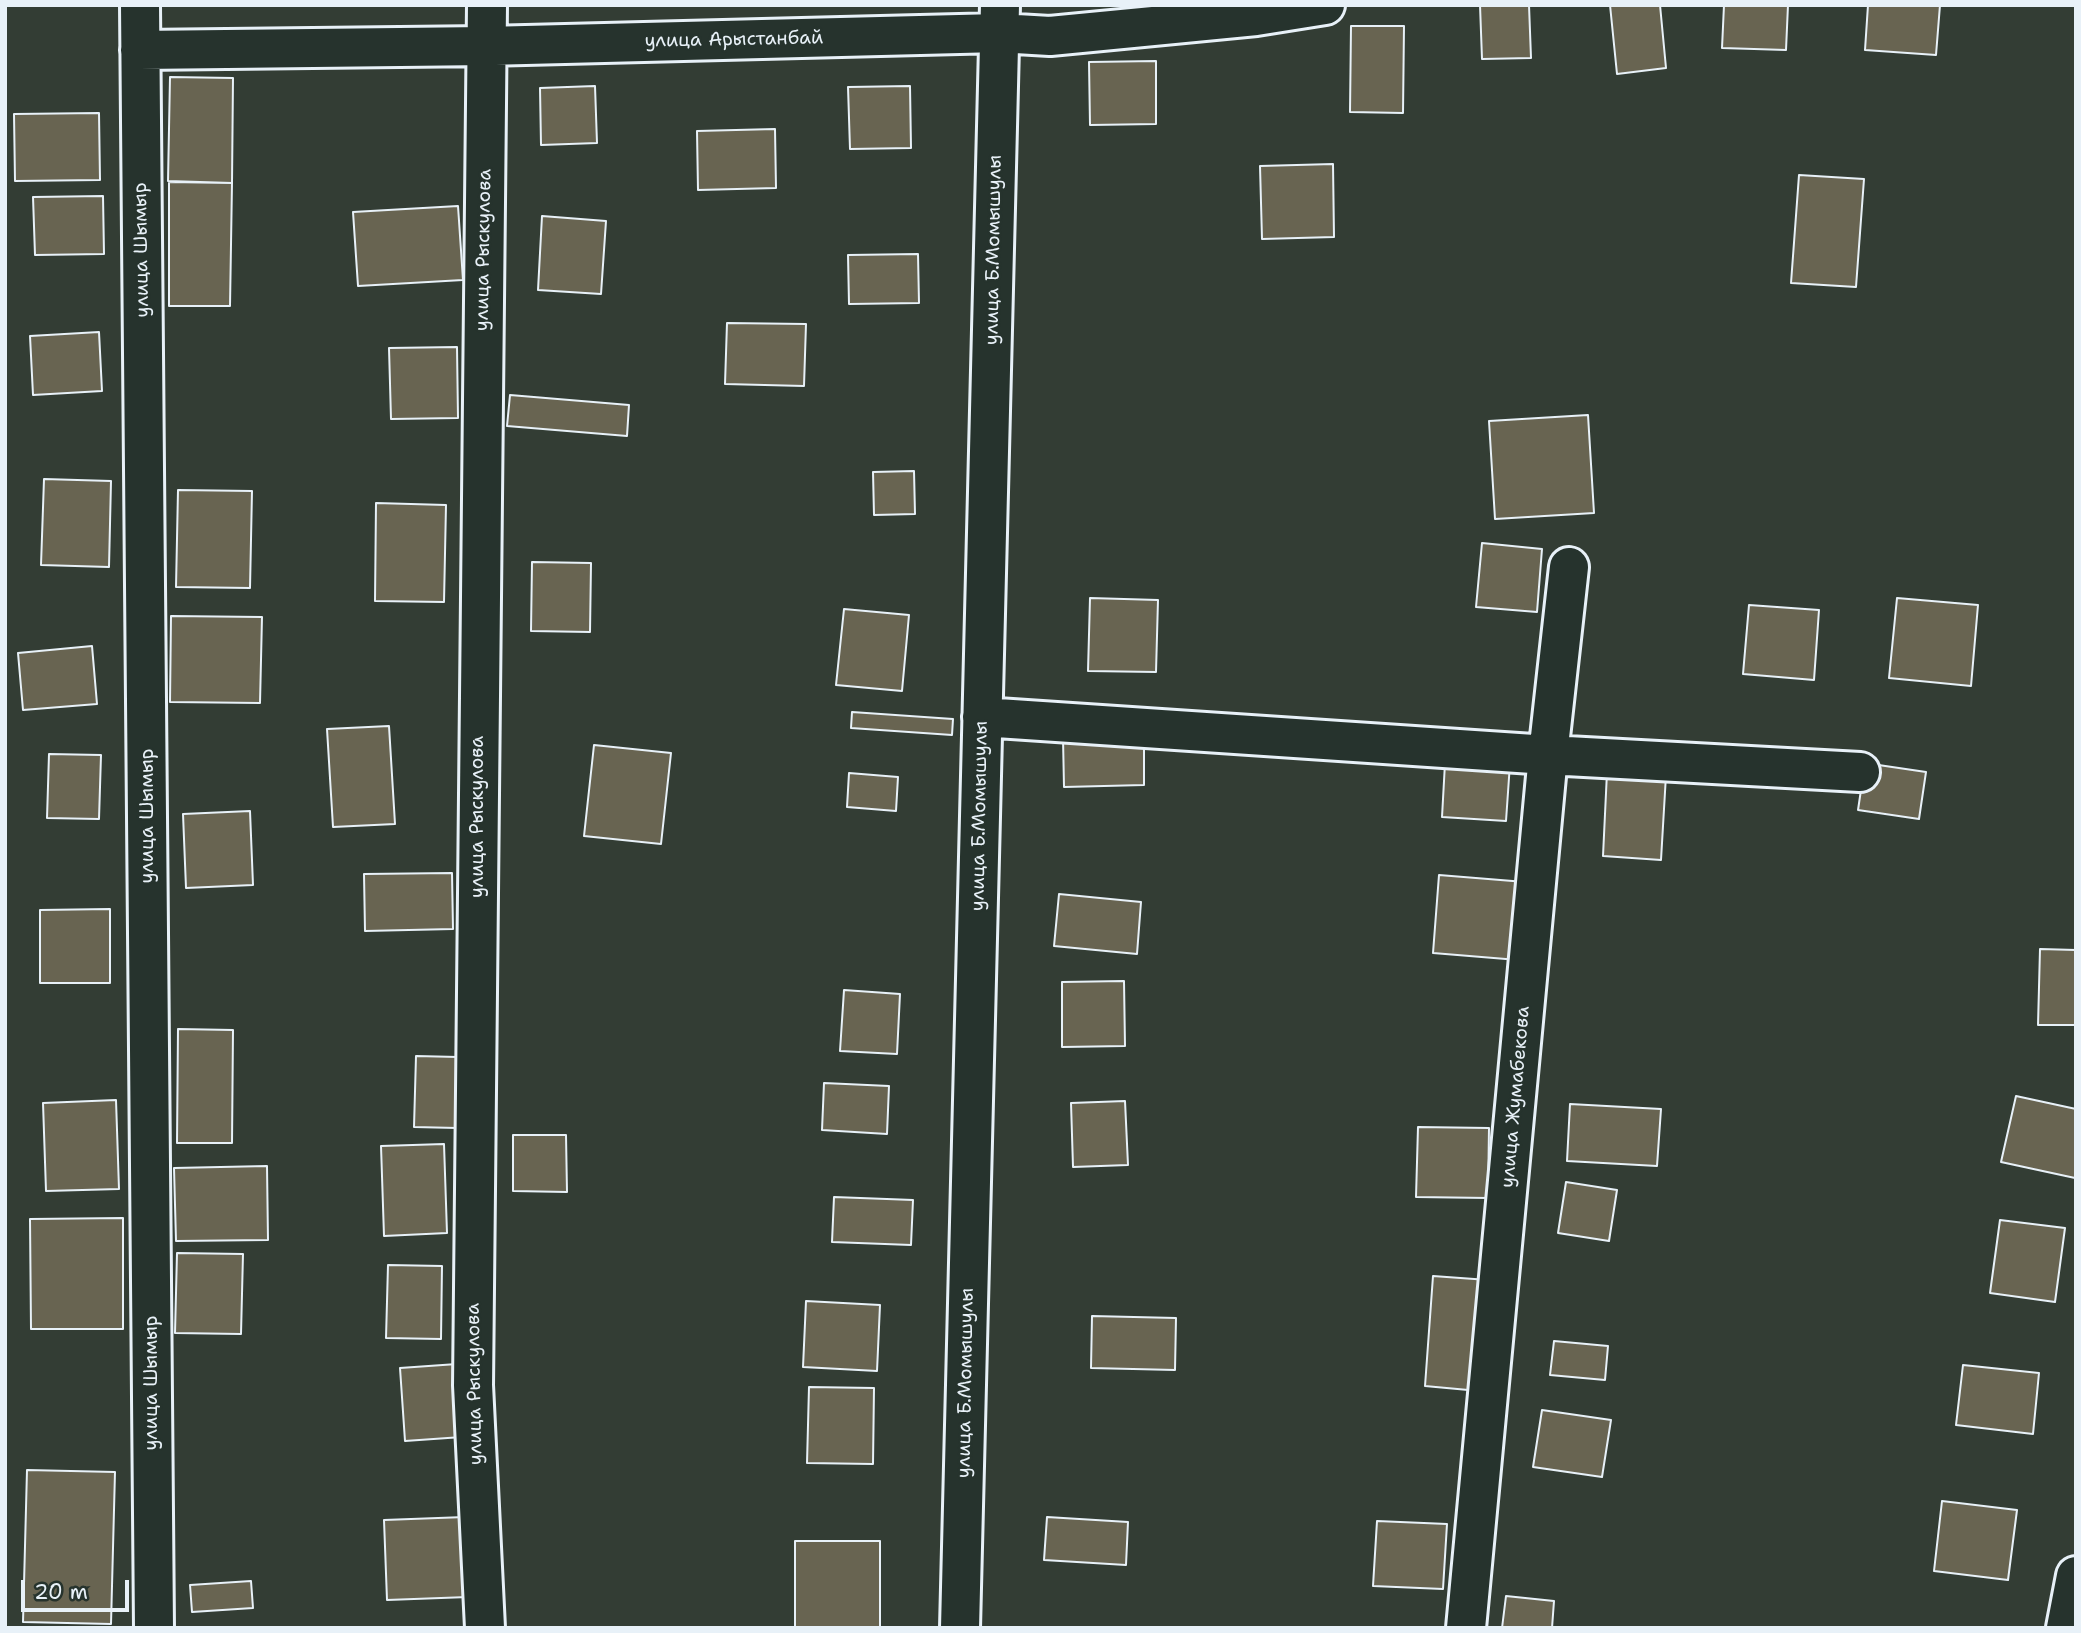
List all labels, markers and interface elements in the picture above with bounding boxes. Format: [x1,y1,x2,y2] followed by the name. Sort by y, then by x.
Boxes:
[644,27,824,53] street label: улица Арыстанбай
[981,155,1007,345] street label: улица Б.Момышулы
[471,169,497,331] street label: улица Рыскулова
[129,182,155,318] street label: улица Шымыр
[967,721,993,911] street label: улица Б.Момышулы
[467,736,489,898] street label: улица Рыскулова
[137,748,159,884] street label: улица Шымыр
[1497,1005,1535,1189] street label: улица Жумабекова
[953,1288,979,1478] street label: улица Б.Момышулы
[462,1303,488,1465] street label: улица Рыскулова
[141,1315,163,1451] street label: улица Шымыр
[24,1566,133,1610] scale bar
[34,1578,88,1606] text: 20 m

